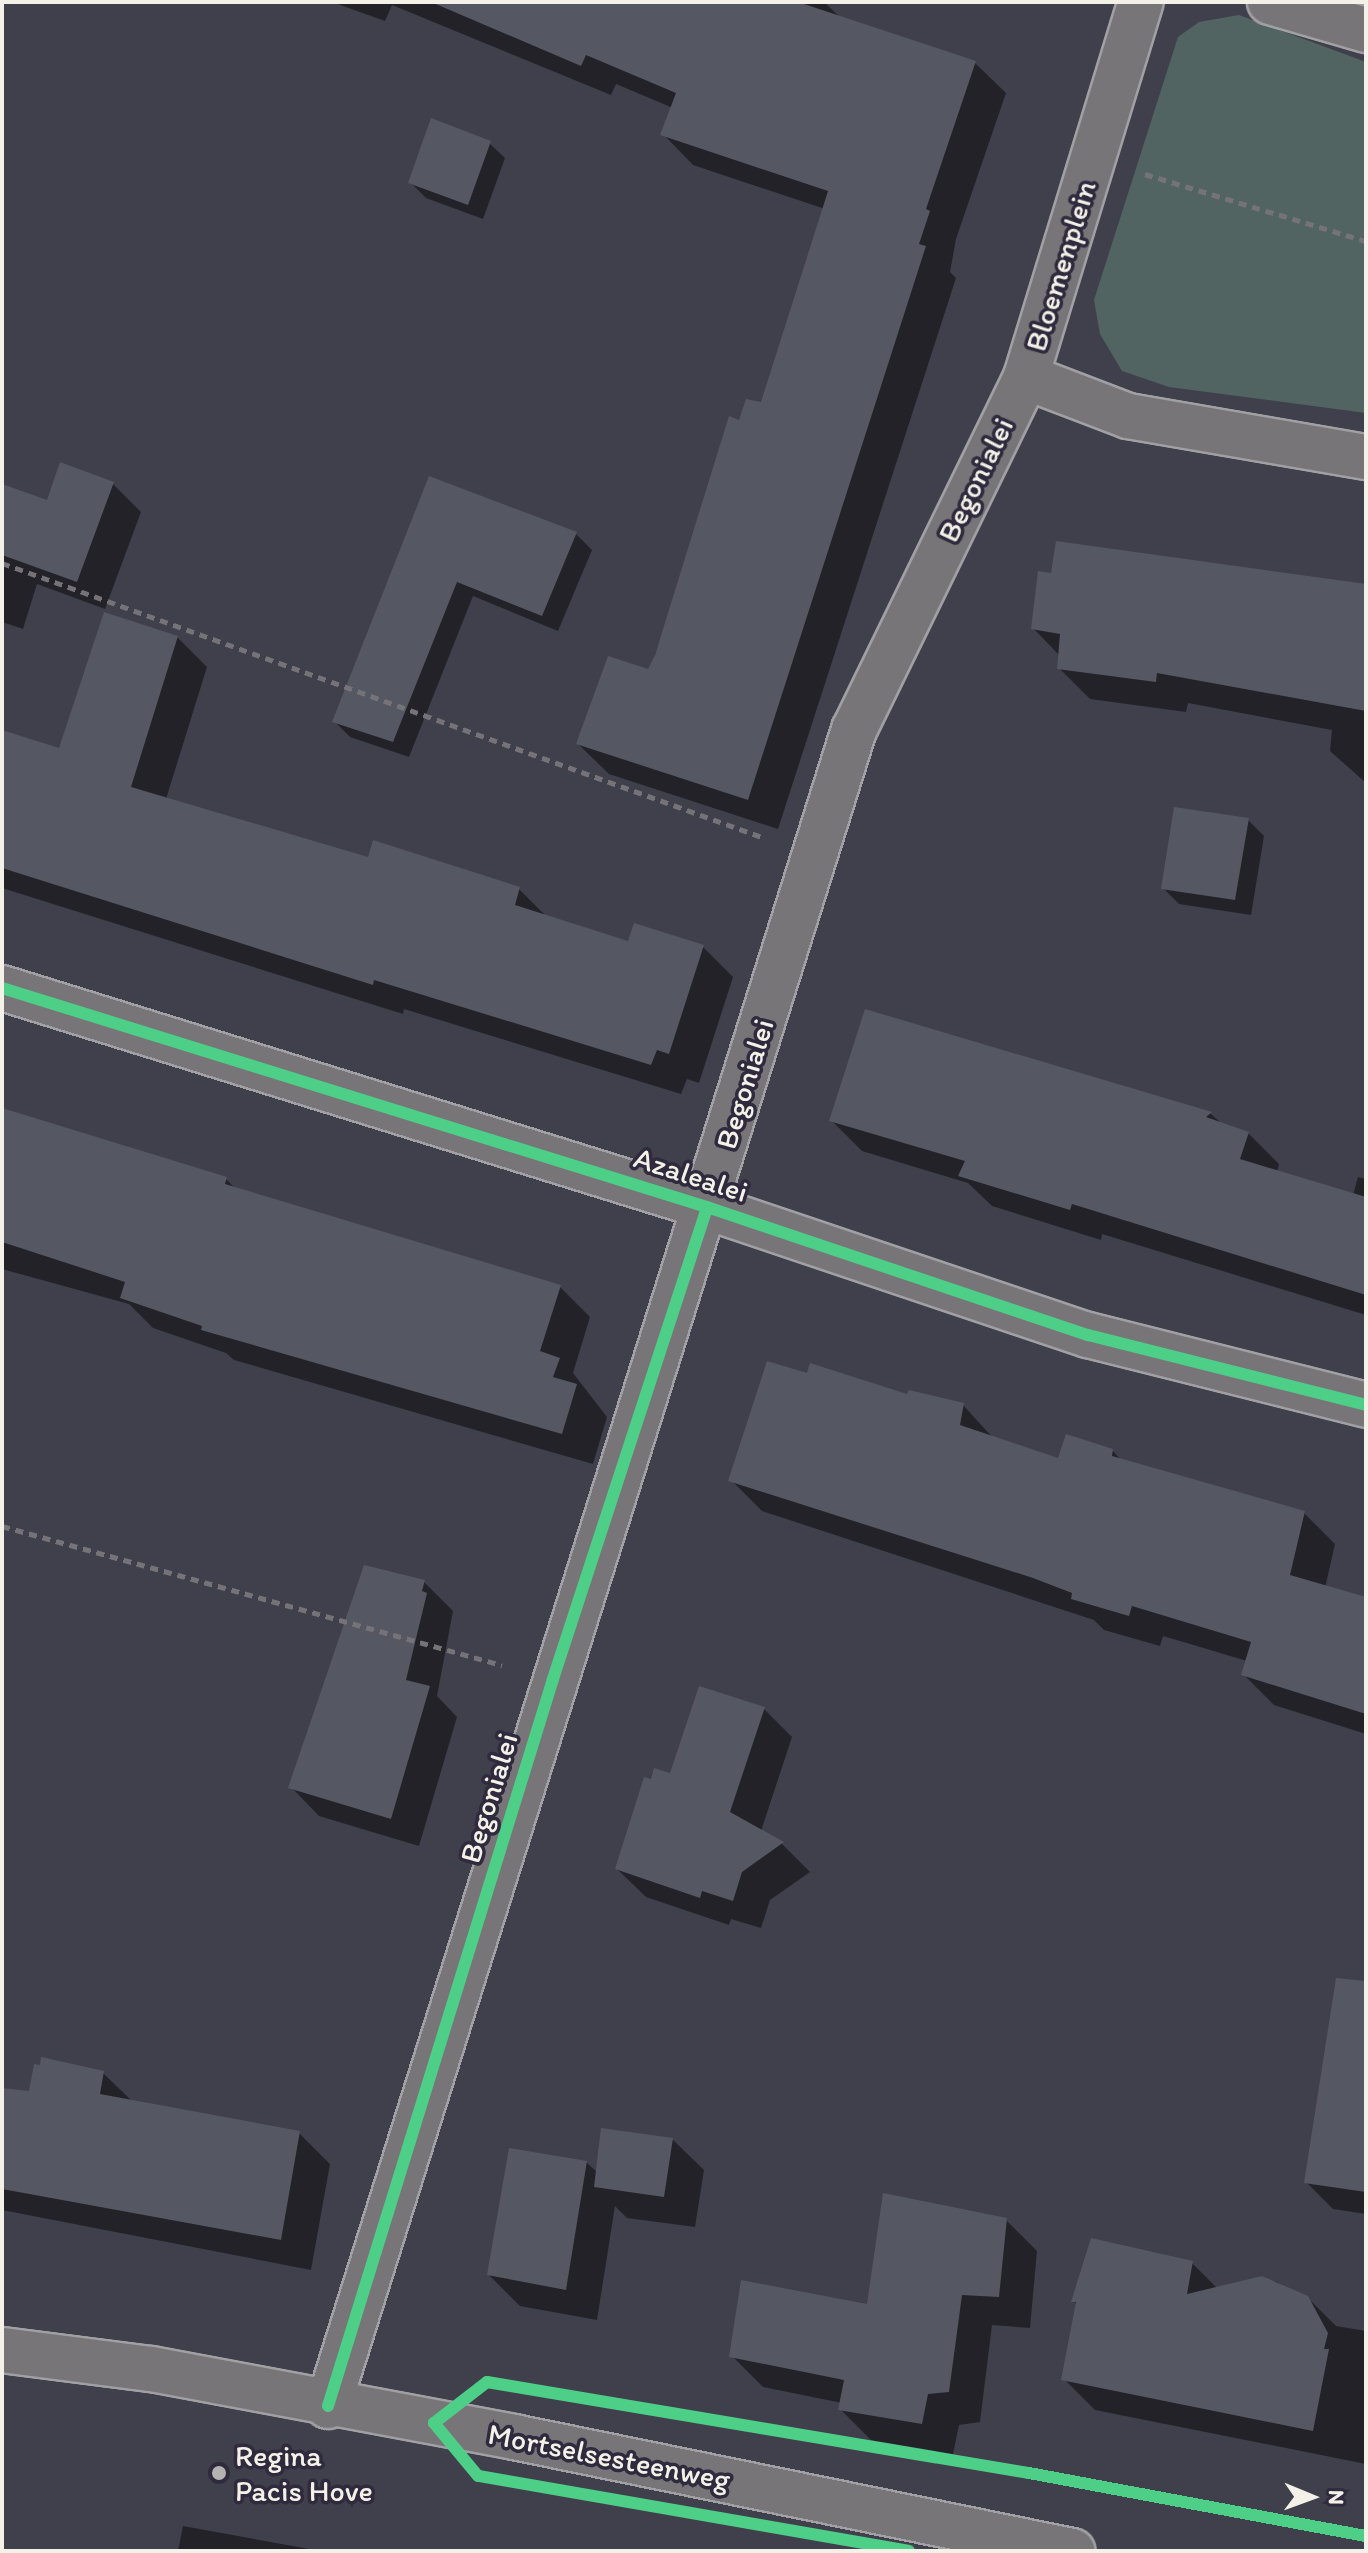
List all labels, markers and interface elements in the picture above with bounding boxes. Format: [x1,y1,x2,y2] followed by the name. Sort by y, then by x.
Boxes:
[1018,176,1104,356] street label: Bloemenplein
[930,412,1022,548] street label: Begonialei
[708,1015,782,1153] street label: Begonialei
[630,1140,752,1210] street label: Azalealei
[452,1729,526,1867] street label: Begonialei
[485,2416,733,2498] street label: Mortselsesteenweg
[235,2438,373,2508] place label: Regina Pacis Hove
[1272,2457,1352,2537] north arrow
[210,2464,228,2482] marker: Regina Pacis Hove
[1323,2490,1350,2505] text: N

